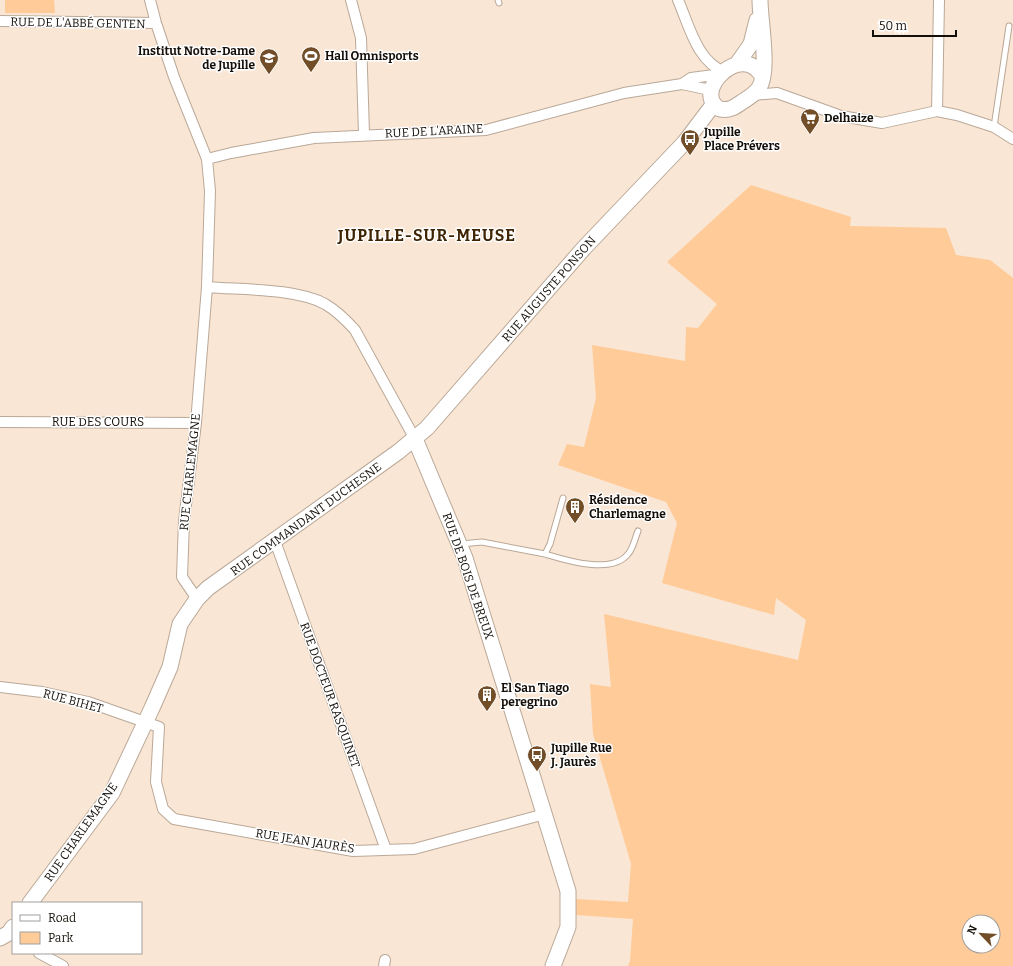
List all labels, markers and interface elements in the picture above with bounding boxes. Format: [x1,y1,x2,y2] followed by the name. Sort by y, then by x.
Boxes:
[873,12,956,38] scale bar
[10,14,146,31] street label: RUE DE L'ABBÉ GENTEN
[879,19,908,33] text: 50 m
[138,44,255,72] place label: Institut Notre-Dame de Jupille
[300,45,322,73] sports icon: Hall Omnisports
[258,47,280,75] school or university icon: Institut Notre-Dame de Jupille
[325,49,419,63] place label: Hall Omnisports
[799,107,821,135] supermarket icon: Delhaize
[824,111,874,125] place label: Delhaize
[384,121,484,141] street label: RUE DE L'ARAINE
[703,125,780,153] place label: Jupille Place Prévers
[679,128,701,156] bus stop icon: Jupille Place Prévers
[337,226,516,245] district label: JUPILLE-SUR-MEUSE
[499,233,599,345] street label: RUE AUGUSTE PONSON
[177,413,203,531] street label: RUE CHARLEMAGNE
[52,415,144,429] street label: RUE DES COURS
[228,460,384,578] street label: RUE COMMANDANT DUCHESNE
[589,493,666,521] place label: Résidence Charlemagne
[564,496,586,524] building icon: Résidence Charlemagne
[440,511,496,642] street label: RUE DE BOIS DE BREUX
[297,620,363,770] street label: RUE DOCTEUR RASQUINET
[501,681,569,709] place label: El San Tiago peregrino
[476,684,498,712] building icon: El San Tiago peregrino
[41,686,105,716] street label: RUE BIHET
[550,741,612,769] place label: Jupille Rue J. Jaurès
[526,744,548,772] bus stop icon: Jupille Rue J. Jaurès
[41,780,121,884] street label: RUE CHARLEMAGNE
[254,825,356,856] street label: RUE JEAN JAURÈS
[12,902,142,954] legend
[48,911,76,925] text: Road
[961,914,1001,954] north arrow
[965,923,980,937] text: N
[48,931,74,945] text: Park

